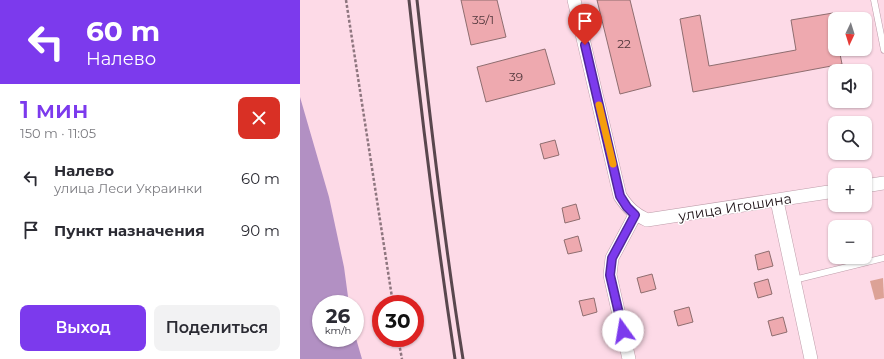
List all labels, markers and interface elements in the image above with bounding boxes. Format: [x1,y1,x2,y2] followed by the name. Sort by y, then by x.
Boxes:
[568,4,602,45] pin
[574,10,596,32] icon: arrive
[472,12,494,27] house number: 35/1
[828,12,872,56] north arrow
[828,12,872,264] map controls
[86,14,160,48] text: 60 m
[20,16,72,68] icon: left
[617,36,631,51] house number: 22
[86,48,156,70] text: Налево
[828,64,872,108] button: sound
[509,69,523,84] house number: 39
[20,95,88,124] text: 1 мин
[238,97,280,139] button: close
[828,116,872,160] button: search
[20,125,96,141] text: 150 m · 11:05
[54,161,114,180] text: Налево
[20,167,42,189] icon: left
[828,168,872,212] button: +
[241,169,280,188] text: 60 m
[54,180,203,196] text: улица Леси Украинки
[676,189,793,225] street label: улица Игошина
[20,219,42,241] icon: arrive
[828,220,872,264] button: −
[54,221,205,240] text: Пункт назначения
[241,221,280,240] text: 90 m
[372,295,424,347] speed limit sign: 30
[326,304,350,328] text: 26
[20,305,146,351] button: Выход
[154,305,280,351] button: Поделиться
[602,310,644,352] position arrow
[325,324,351,337] text: km/h

